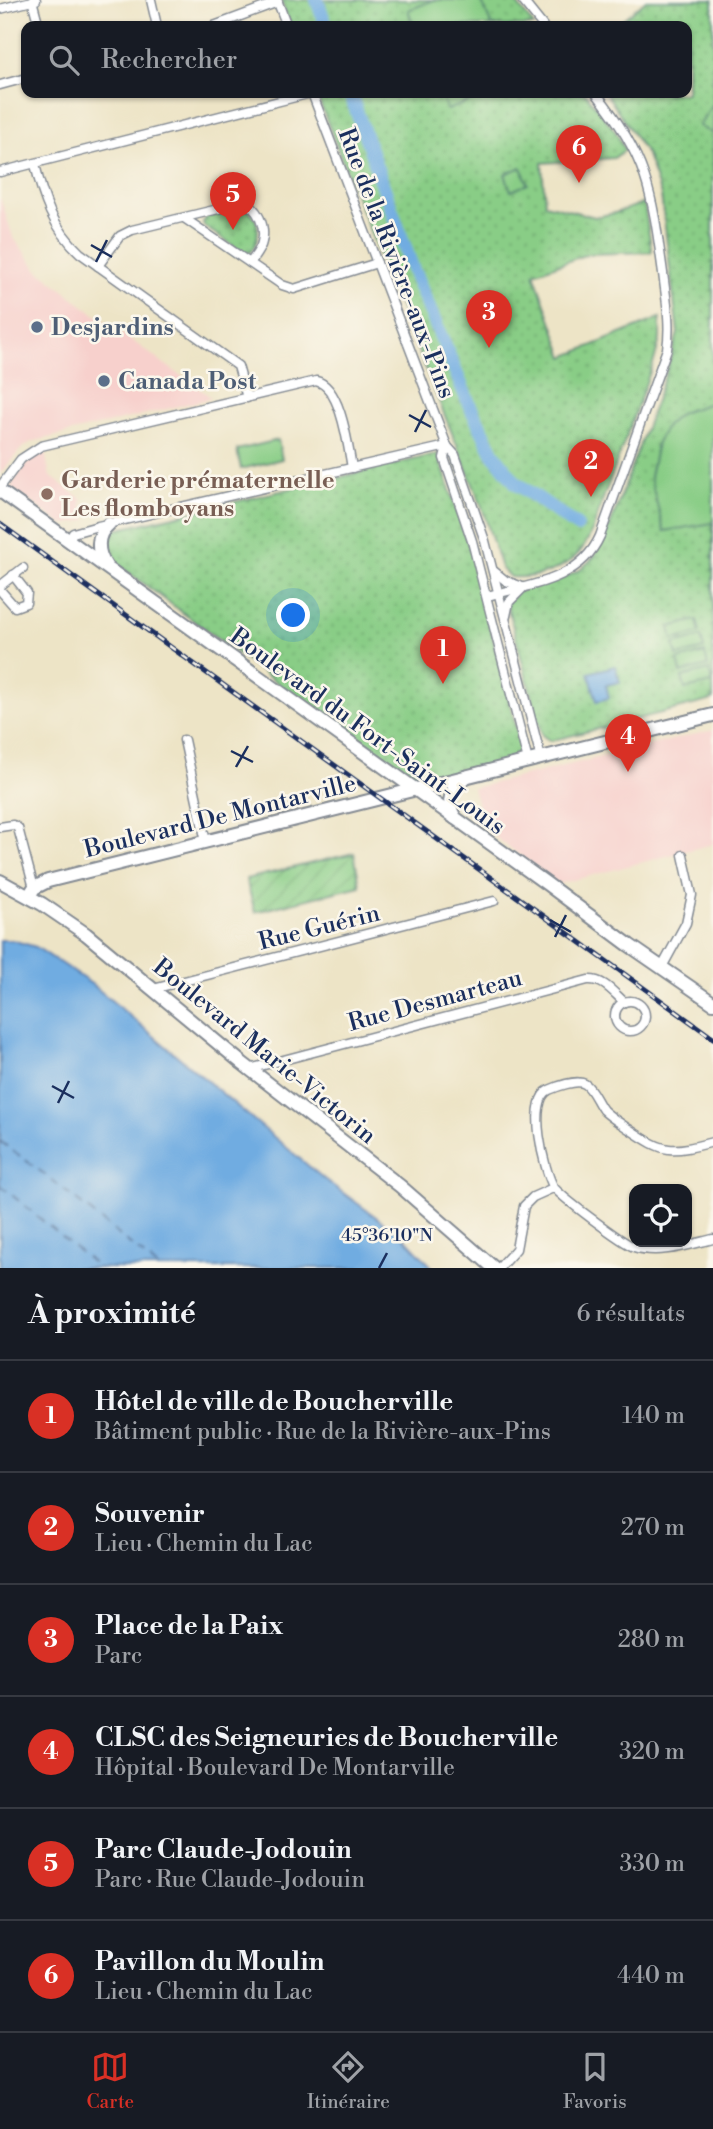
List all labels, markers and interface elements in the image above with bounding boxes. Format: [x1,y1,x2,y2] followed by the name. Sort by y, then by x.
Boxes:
[21,21,692,98] search box
[45,41,83,79] icon: search
[101,44,237,76] text: Rechercher
[331,124,462,403] street label: Rue de la Rivière-aux-Pins
[556,125,602,183] pin: 6
[210,172,256,230] pin: 5
[466,290,512,348] pin: 3
[51,313,174,343] place label: Desjardins
[29,319,45,335] marker: Desjardins
[118,367,257,397] place label: Canada Post
[96,373,112,389] marker: Canada Post
[568,439,614,497] pin: 2
[61,466,335,524] place label: Garderie prématernelle Les flomboyans
[39,486,55,502] marker: Garderie prématernelle Les flomboyans
[276,598,310,632] your location
[223,621,511,842] street label: Boulevard du Fort-Saint-Louis
[420,626,466,684] pin: 1
[605,714,651,772] pin: 4
[80,769,359,866] street label: Boulevard De Montarville
[256,898,383,958] street label: Rue Guérin
[146,952,382,1151] street label: Boulevard Marie-Victorin
[345,963,526,1039] street label: Rue Desmarteau
[629,1184,692,1247] map controls
[629,1184,692,1247] button: locate
[341,1224,433,1247] text: 45°36'10"N
[28,1295,196,1333] text: À proximité
[577,1300,685,1328] text: 6 résultats
[95,1386,453,1418] text: Hôtel de ville de Boucherville
[45,1402,57,1430] text: 1
[622,1402,685,1430] text: 140 m
[95,1418,551,1446] text: Bâtiment public · Rue de la Rivière-aux-Pins
[95,1498,205,1530] text: Souvenir
[44,1514,58,1542] text: 2
[621,1514,685,1542] text: 270 m
[95,1530,313,1558] text: Lieu · Chemin du Lac
[95,1610,283,1642] text: Place de la Paix
[44,1626,58,1654] text: 3
[618,1626,685,1654] text: 280 m
[95,1642,142,1670] text: Parc
[95,1722,558,1754] text: CLSC des Seigneuries de Boucherville
[43,1738,59,1766] text: 4
[619,1738,685,1766] text: 320 m
[95,1754,455,1782] text: Hôpital · Boulevard De Montarville
[95,1834,352,1866] text: Parc Claude-Jodouin
[44,1850,58,1878] text: 5
[619,1850,685,1878] text: 330 m
[95,1866,365,1894] text: Parc · Rue Claude-Jodouin
[95,1946,324,1978] text: Pavillon du Moulin
[44,1962,58,1990] text: 6
[617,1962,685,1990] text: 440 m
[95,1978,313,2006] text: Lieu · Chemin du Lac
[87,2048,134,2114] tab: Carte
[307,2048,390,2114] tab: Itinéraire
[563,2048,627,2114] tab: Favoris

